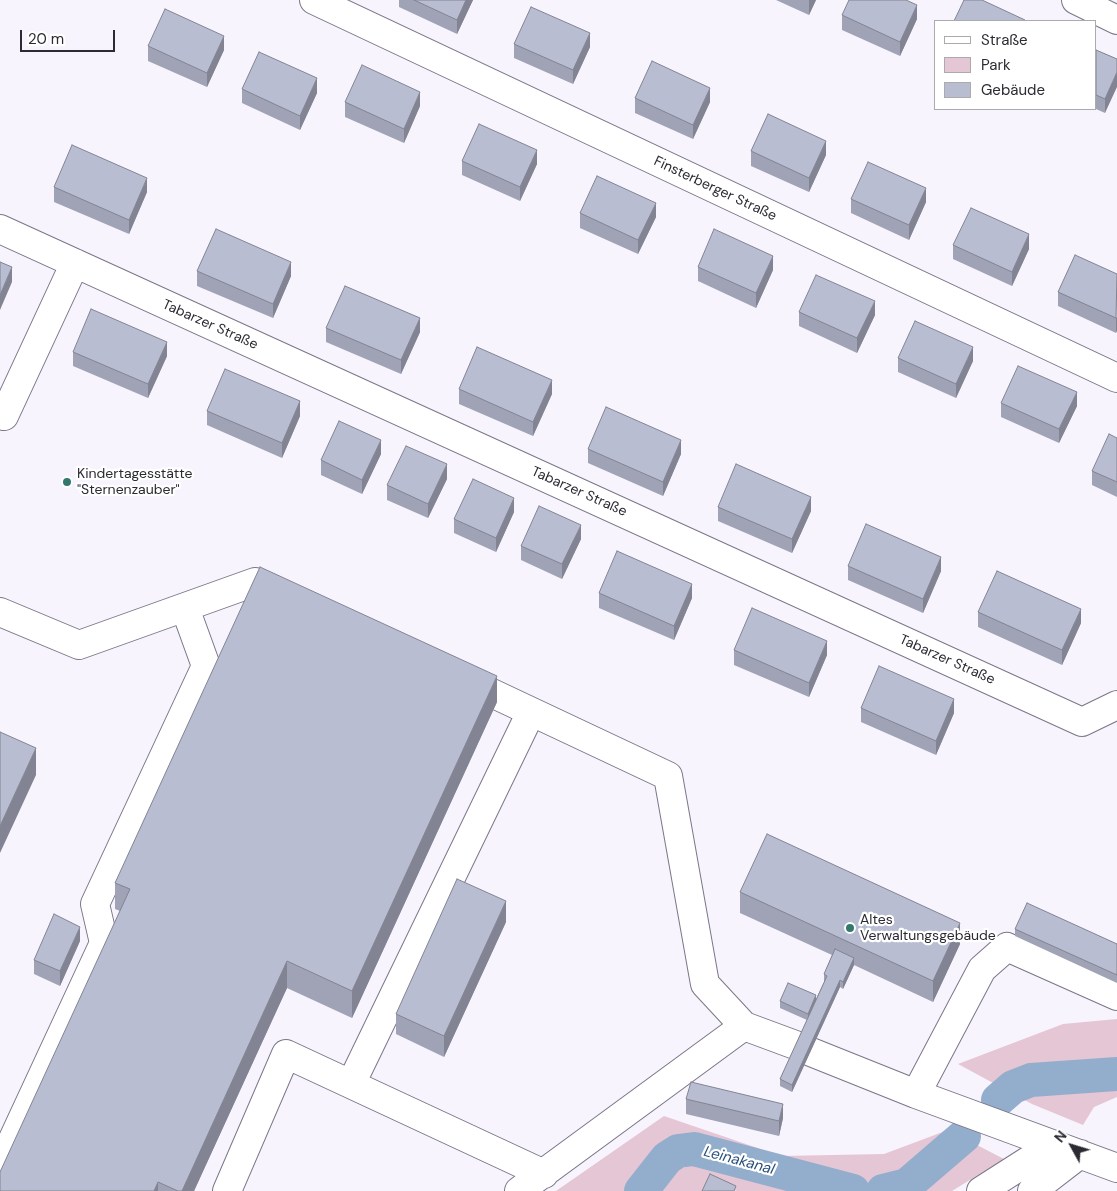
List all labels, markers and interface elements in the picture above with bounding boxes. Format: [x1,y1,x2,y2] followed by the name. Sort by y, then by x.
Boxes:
[22,20,118,52] scale bar
[934,20,1097,110] legend
[28,29,64,49] text: 20 m
[981,30,1028,50] text: Straße
[981,55,1011,75] text: Park
[981,80,1045,100] text: Gebäude
[651,153,779,225] street label: Finsterberger Straße
[160,296,260,354] street label: Tabarzer Straße
[529,463,629,521] street label: Tabarzer Straße
[77,466,192,498] place label: Kindertagesstätte "Sternenzauber"
[61,476,73,488] marker: Kindertagesstätte "Sternenzauber"
[897,631,997,689] street label: Tabarzer Straße
[860,912,996,944] place label: Altes Verwaltungsgebäude
[844,922,856,934] marker: Altes Verwaltungsgebäude
[1047,1121,1097,1171] north arrow
[1050,1127,1071,1146] text: N
[702,1143,776,1179] water label: Leinakanal

